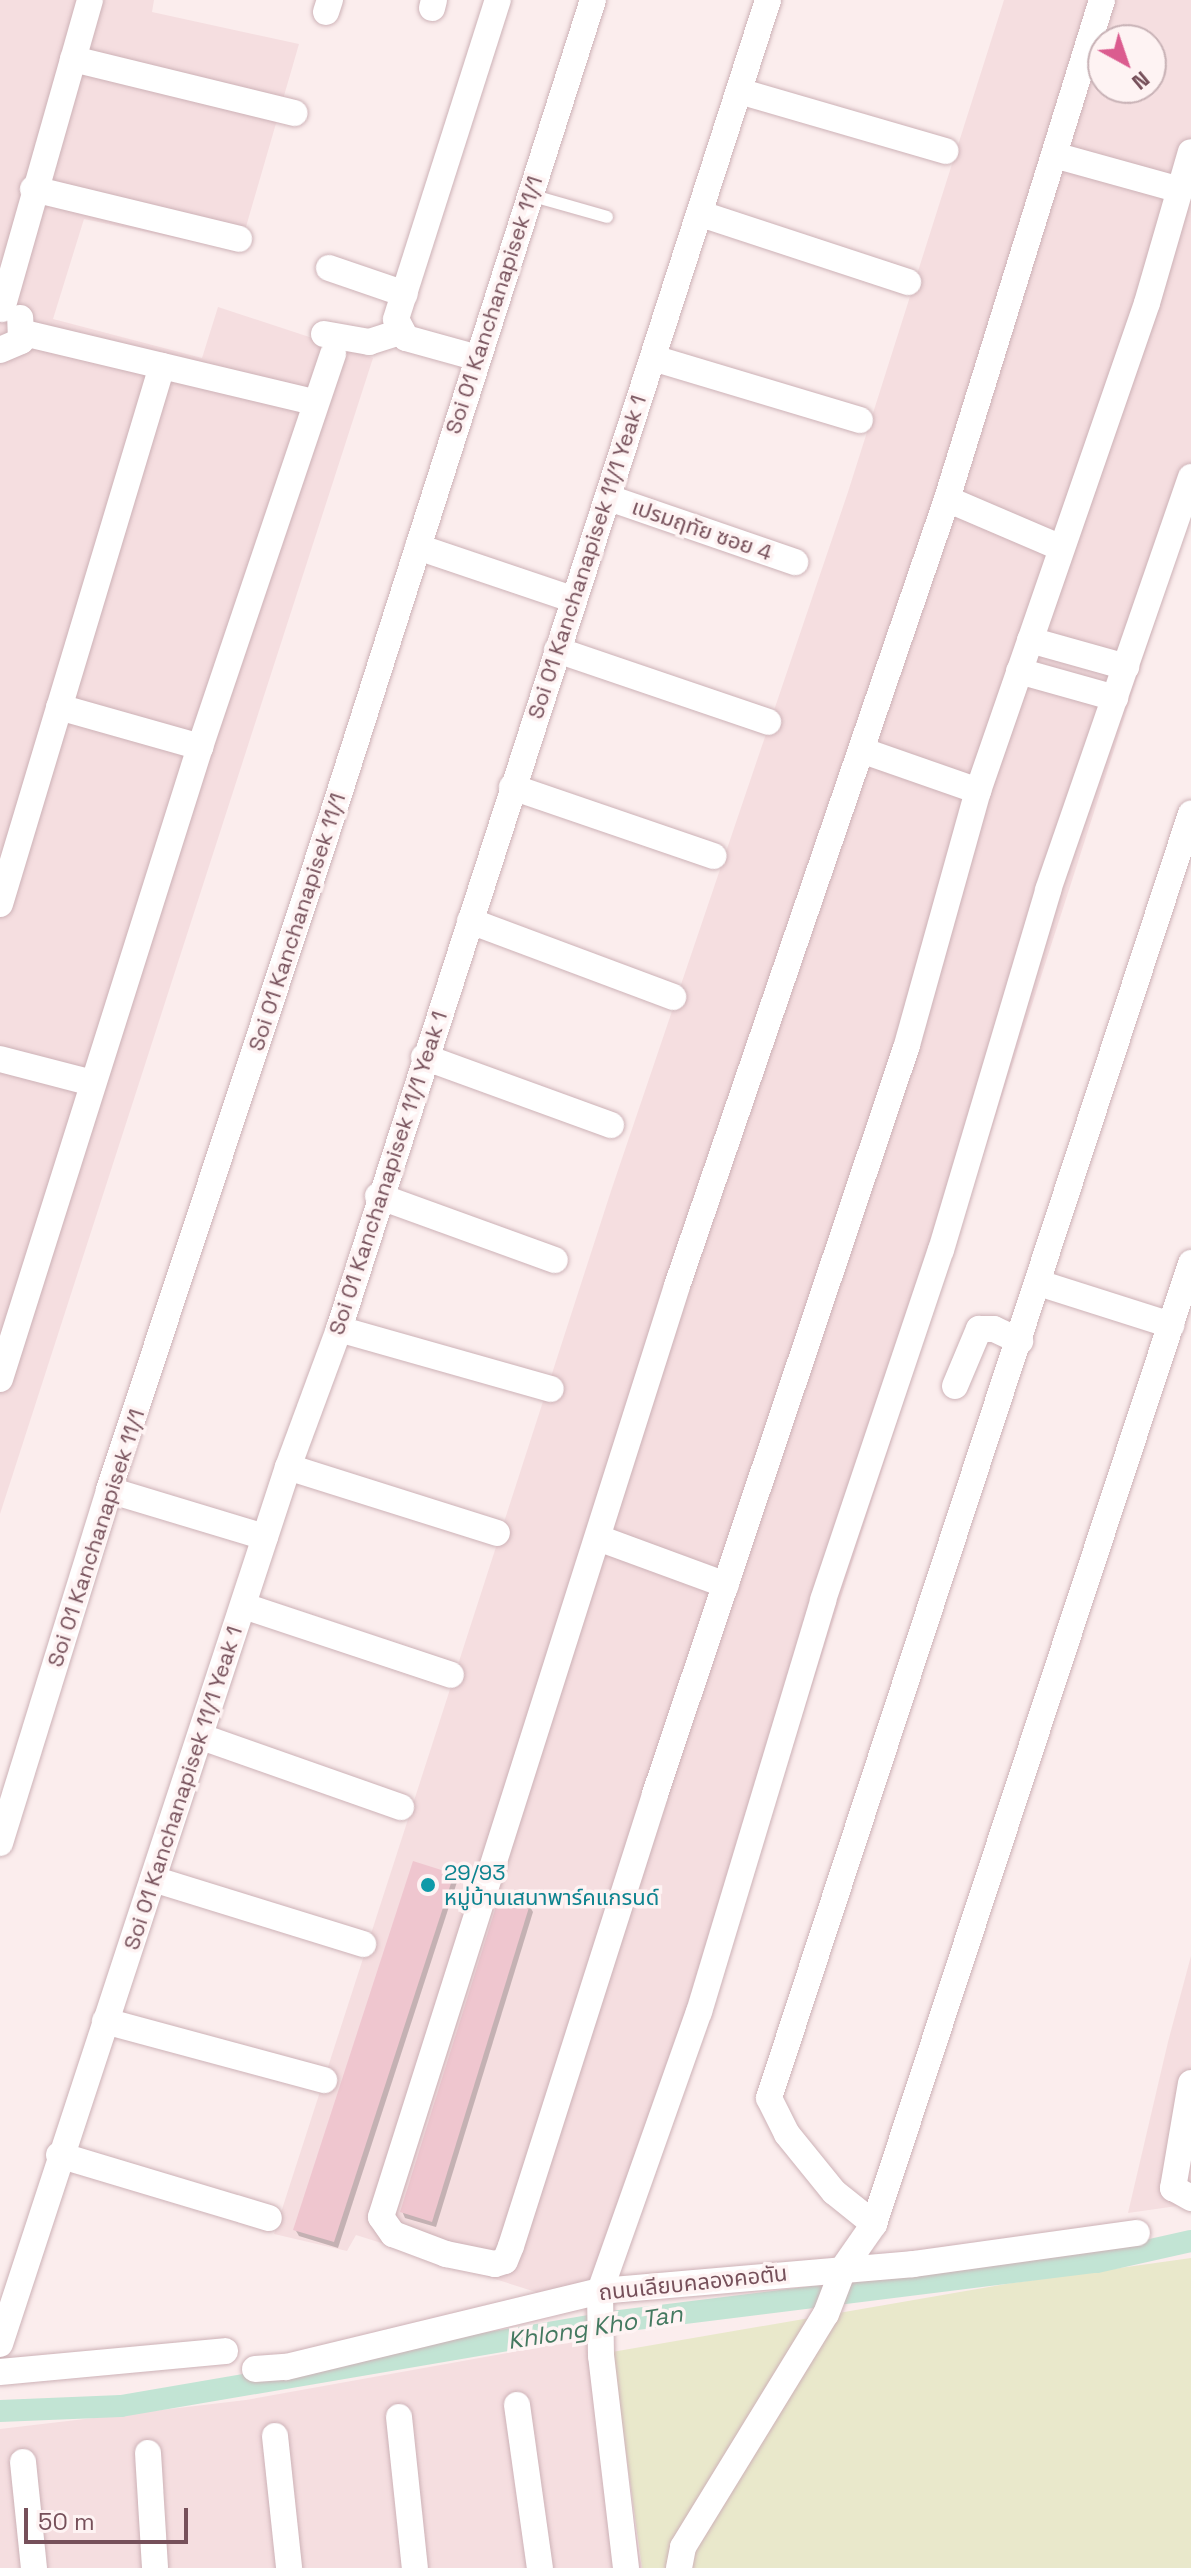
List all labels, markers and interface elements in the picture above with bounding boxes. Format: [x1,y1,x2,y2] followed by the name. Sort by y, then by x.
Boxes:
[1087,24,1167,104] north arrow
[1126,65,1156,96] text: N
[440,173,548,437] street label: Soi 01 Kanchanapisek 11/1
[522,392,652,722] street label: Soi 01 Kanchanapisek 11/1 Yeak 1
[628,494,776,566] street label: เปรมฤทัย ซอย 4
[243,790,351,1054] street label: Soi 01 Kanchanapisek 11/1
[323,1008,453,1338] street label: Soi 01 Kanchanapisek 11/1 Yeak 1
[42,1406,150,1670] street label: Soi 01 Kanchanapisek 11/1
[118,1623,248,1953] street label: Soi 01 Kanchanapisek 11/1 Yeak 1
[444,1859,659,1910] place label: 29/93 หมู่บ้านเสนาพาร์คแกรนด์
[419,1876,437,1894] marker: 29/93 หมู่บ้านเสนาพาร์คแกรนด์
[597,2260,789,2306] street label: ถนนเลียบคลองคอตัน
[505,2299,685,2355] water label: Khlong Kho Tan
[28,2492,192,2542] scale bar
[38,2506,95,2537] text: 50 m

